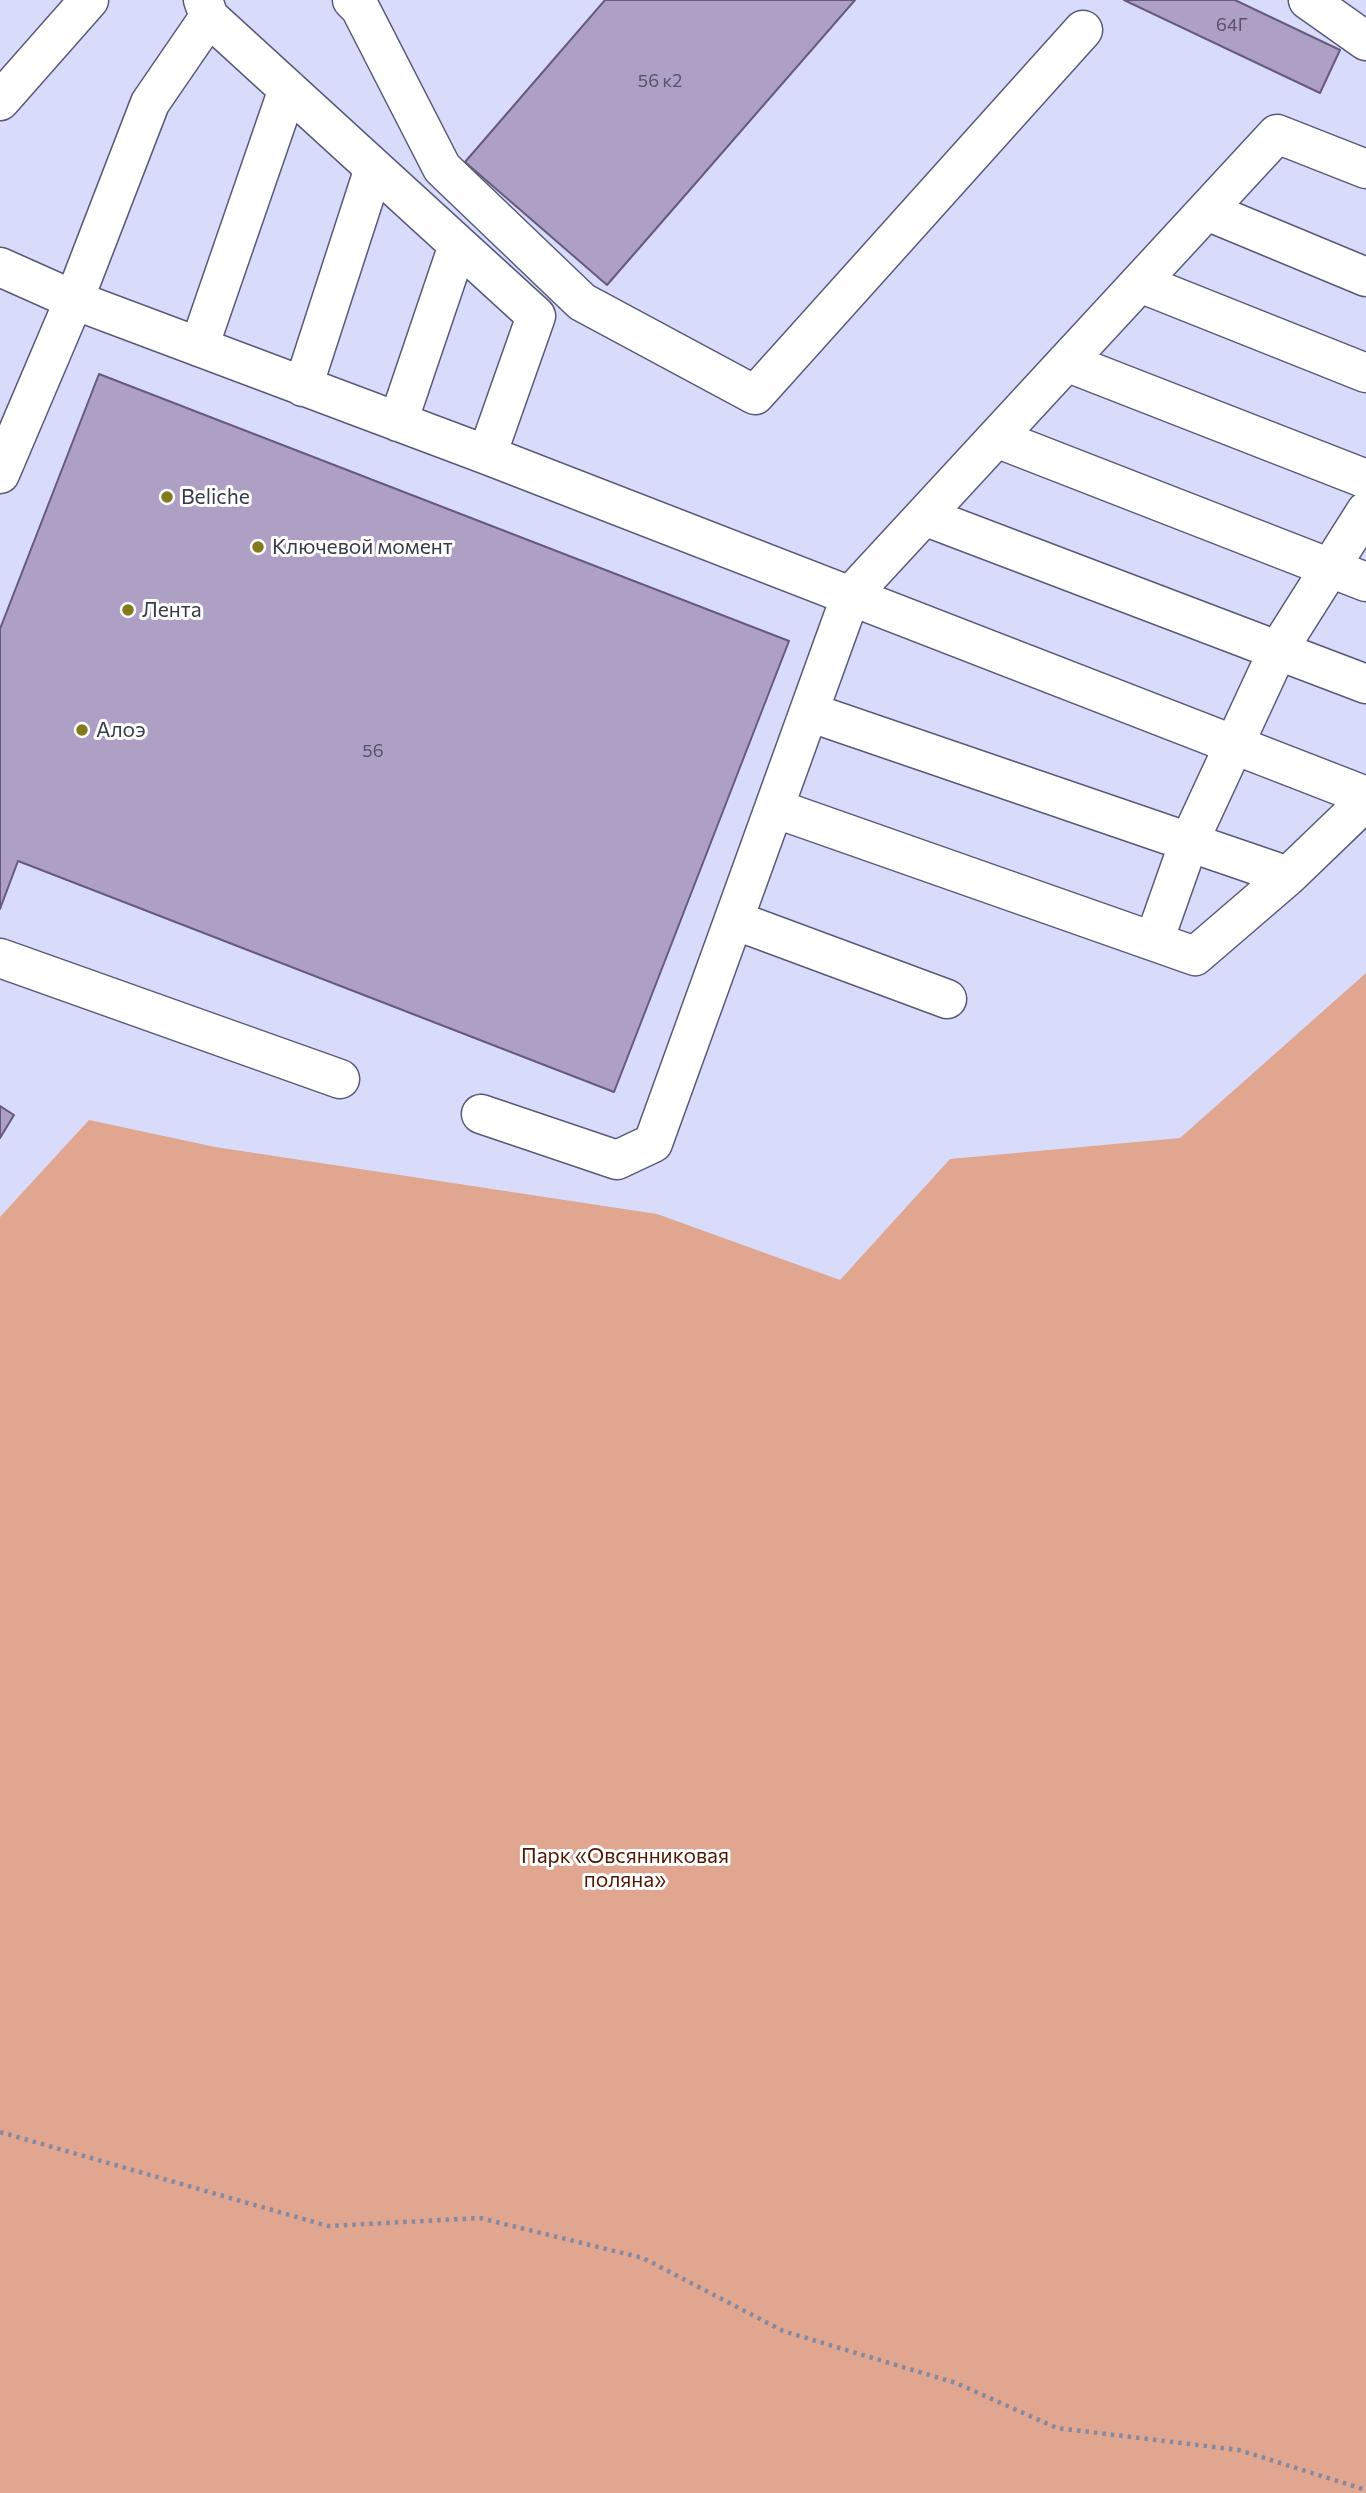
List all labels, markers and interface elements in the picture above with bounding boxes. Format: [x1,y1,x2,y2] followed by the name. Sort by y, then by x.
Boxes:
[1216,14,1248,36] house number: 64Г
[638,70,682,92] house number: 56 к2
[181,484,250,510] place label: Beliche
[159,489,175,505] marker: Beliche
[272,534,453,560] place label: Ключевой момент
[250,539,266,555] marker: Ключевой момент
[142,597,202,623] place label: Лента
[120,602,136,618] marker: Лента
[96,717,146,743] place label: Алоэ
[74,722,90,738] marker: Алоэ
[362,740,384,762] house number: 56
[521,1843,729,1893] park label: Парк «Овсянниковая поляна»

